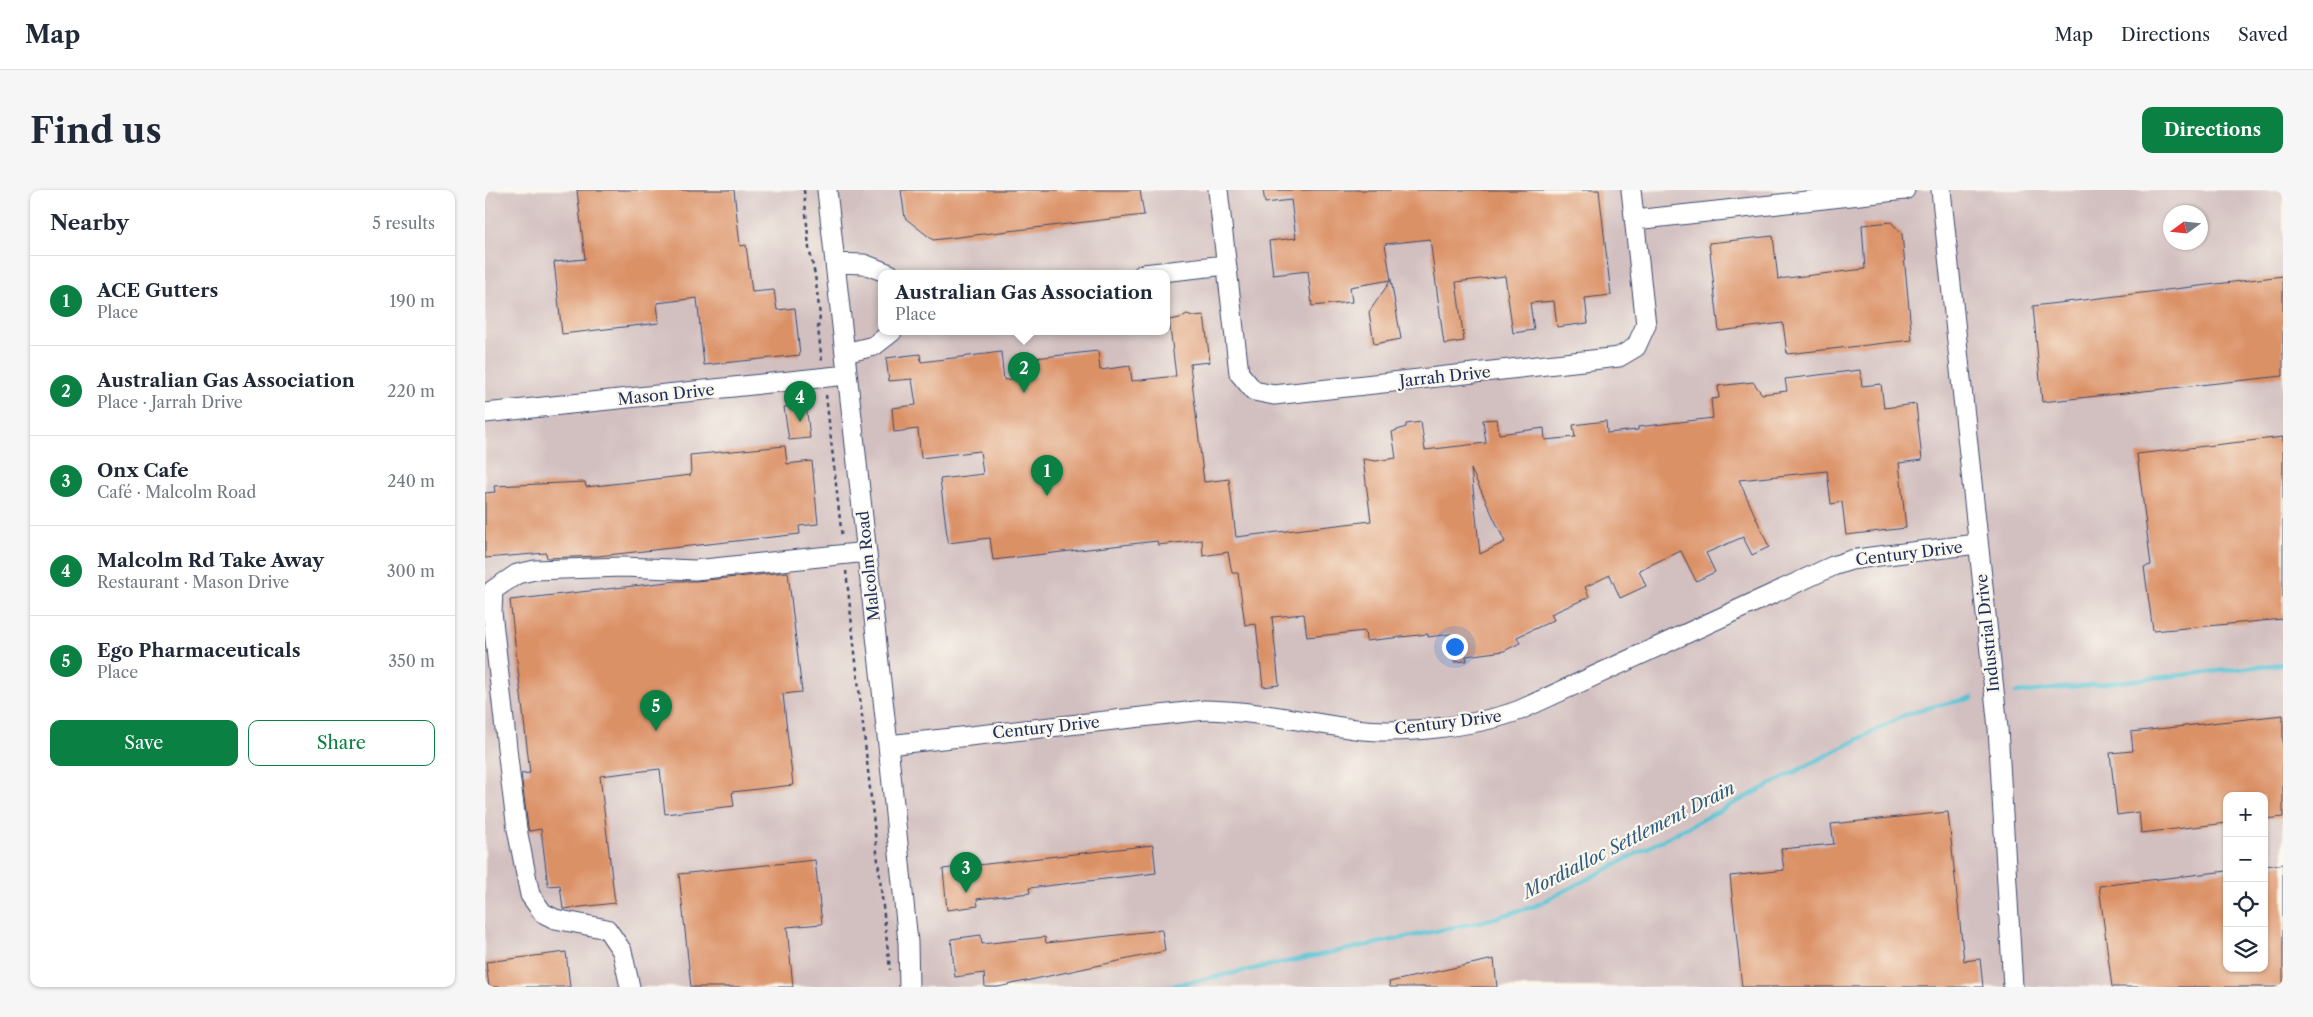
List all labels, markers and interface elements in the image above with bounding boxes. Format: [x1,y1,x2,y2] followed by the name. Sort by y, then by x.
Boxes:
[25,20,80,49] text: Map
[2054,24,2093,46] text: Map
[2121,24,2210,46] text: Directions
[2238,24,2288,46] text: Saved
[2142,107,2283,153] button: Directions
[30,109,162,152] text: Find us
[2163,205,2208,250] north arrow
[50,210,129,235] text: Nearby
[372,213,435,233] text: 5 results
[878,270,1170,335] popup
[97,279,218,302] text: ACE Gutters
[895,281,1153,304] text: Australian Gas Association
[62,291,70,311] text: 1
[390,291,435,311] text: 190 m
[97,302,138,322] text: Place
[895,304,936,324] text: Place
[1008,352,1040,393] pin: 2
[1395,361,1492,391] street label: Jarrah Drive
[97,369,355,392] text: Australian Gas Association
[617,379,715,409] street label: Mason Drive
[61,381,71,401] text: 2
[387,381,435,401] text: 220 m
[784,381,816,422] pin: 4
[97,392,243,412] text: Place · Jarrah Drive
[1031,455,1063,496] pin: 1
[97,459,189,482] text: Onx Cafe
[61,471,71,491] text: 3
[387,471,435,491] text: 240 m
[97,482,256,502] text: Café · Malcolm Road
[852,510,884,622] street label: Malcolm Road
[1854,537,1964,569] street label: Century Drive
[97,549,324,572] text: Malcolm Rd Take Away
[61,561,71,581] text: 4
[387,561,435,581] text: 300 m
[97,572,289,592] text: Restaurant · Mason Drive
[1971,573,2003,693] street label: Industrial Drive
[1442,634,1468,660] your location
[97,639,300,662] text: Ego Pharmaceuticals
[62,651,70,671] text: 5
[388,651,435,671] text: 350 m
[97,662,138,682] text: Place
[640,690,672,731] pin: 5
[1393,706,1503,738] street label: Century Drive
[991,711,1101,743] street label: Century Drive
[50,720,238,766] button: Save
[248,720,435,766] button: Share
[1518,777,1739,904] water label: Mordialloc Settlement Drain
[2223,792,2268,972] map controls
[2223,792,2268,837] button: +
[2223,837,2268,882] button: −
[950,852,982,893] pin: 3
[2223,882,2268,927] button: locate
[2223,927,2268,972] button: layers

